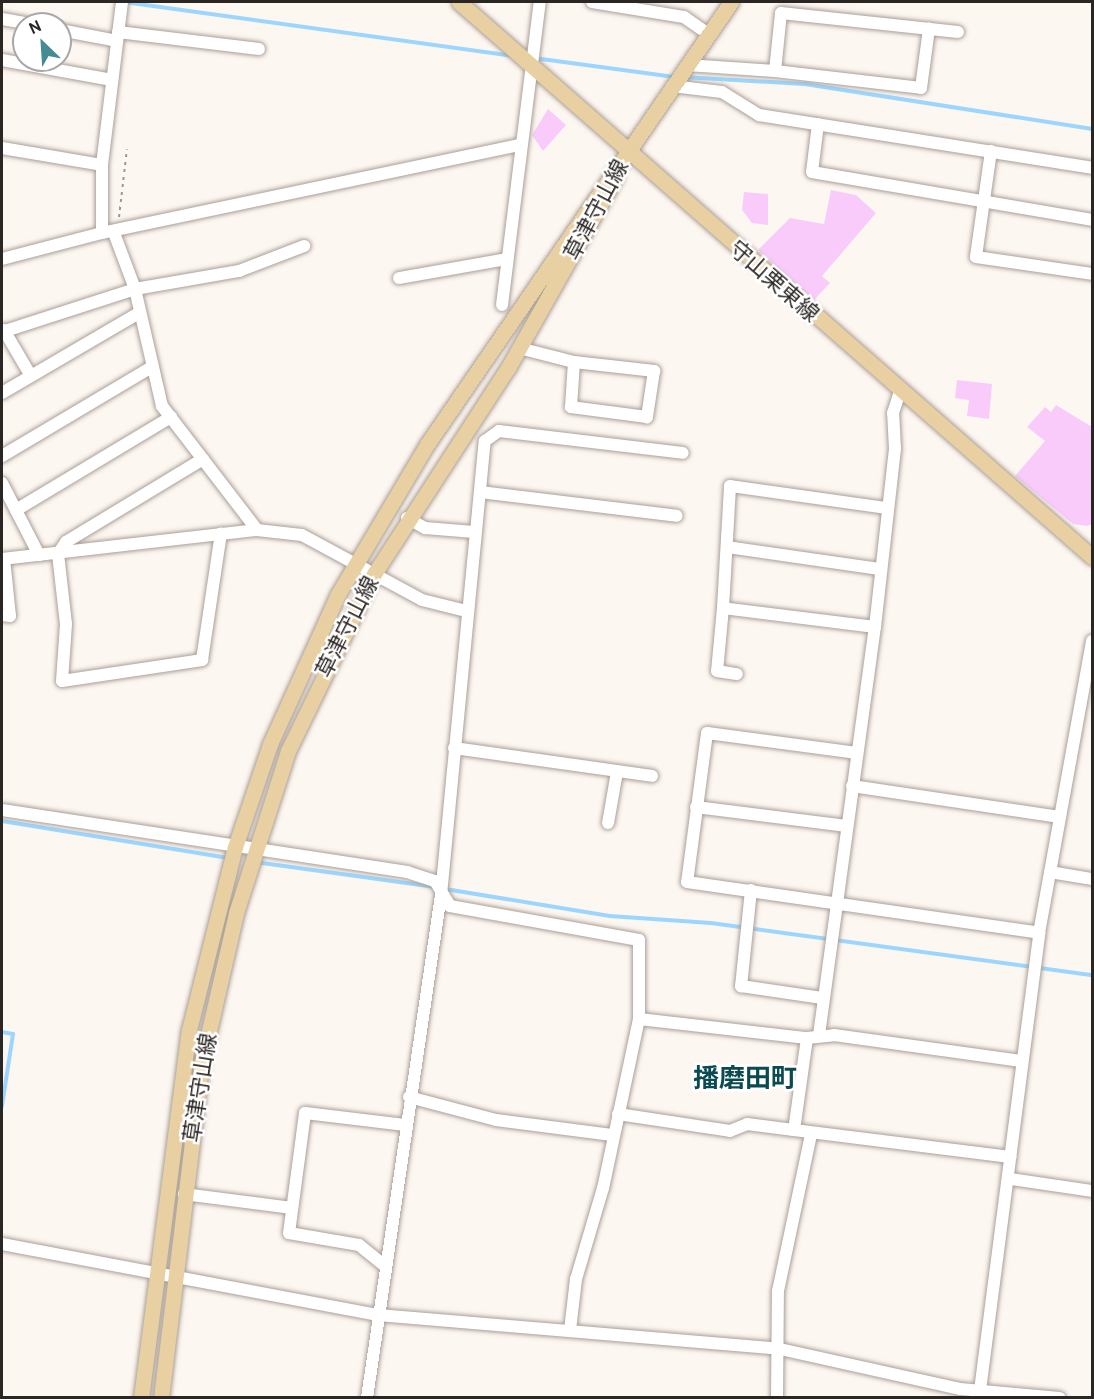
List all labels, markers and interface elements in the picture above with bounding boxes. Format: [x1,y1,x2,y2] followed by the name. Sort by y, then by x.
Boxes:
[12,12,72,72] north arrow
[26,16,44,38] text: N
[559,155,633,265] street label: 草津守山線
[724,235,824,327] street label: 守山栗東線
[310,572,384,682] street label: 草津守山線
[178,1032,222,1144] street label: 草津守山線
[693,1063,797,1095] district label: 播磨田町

